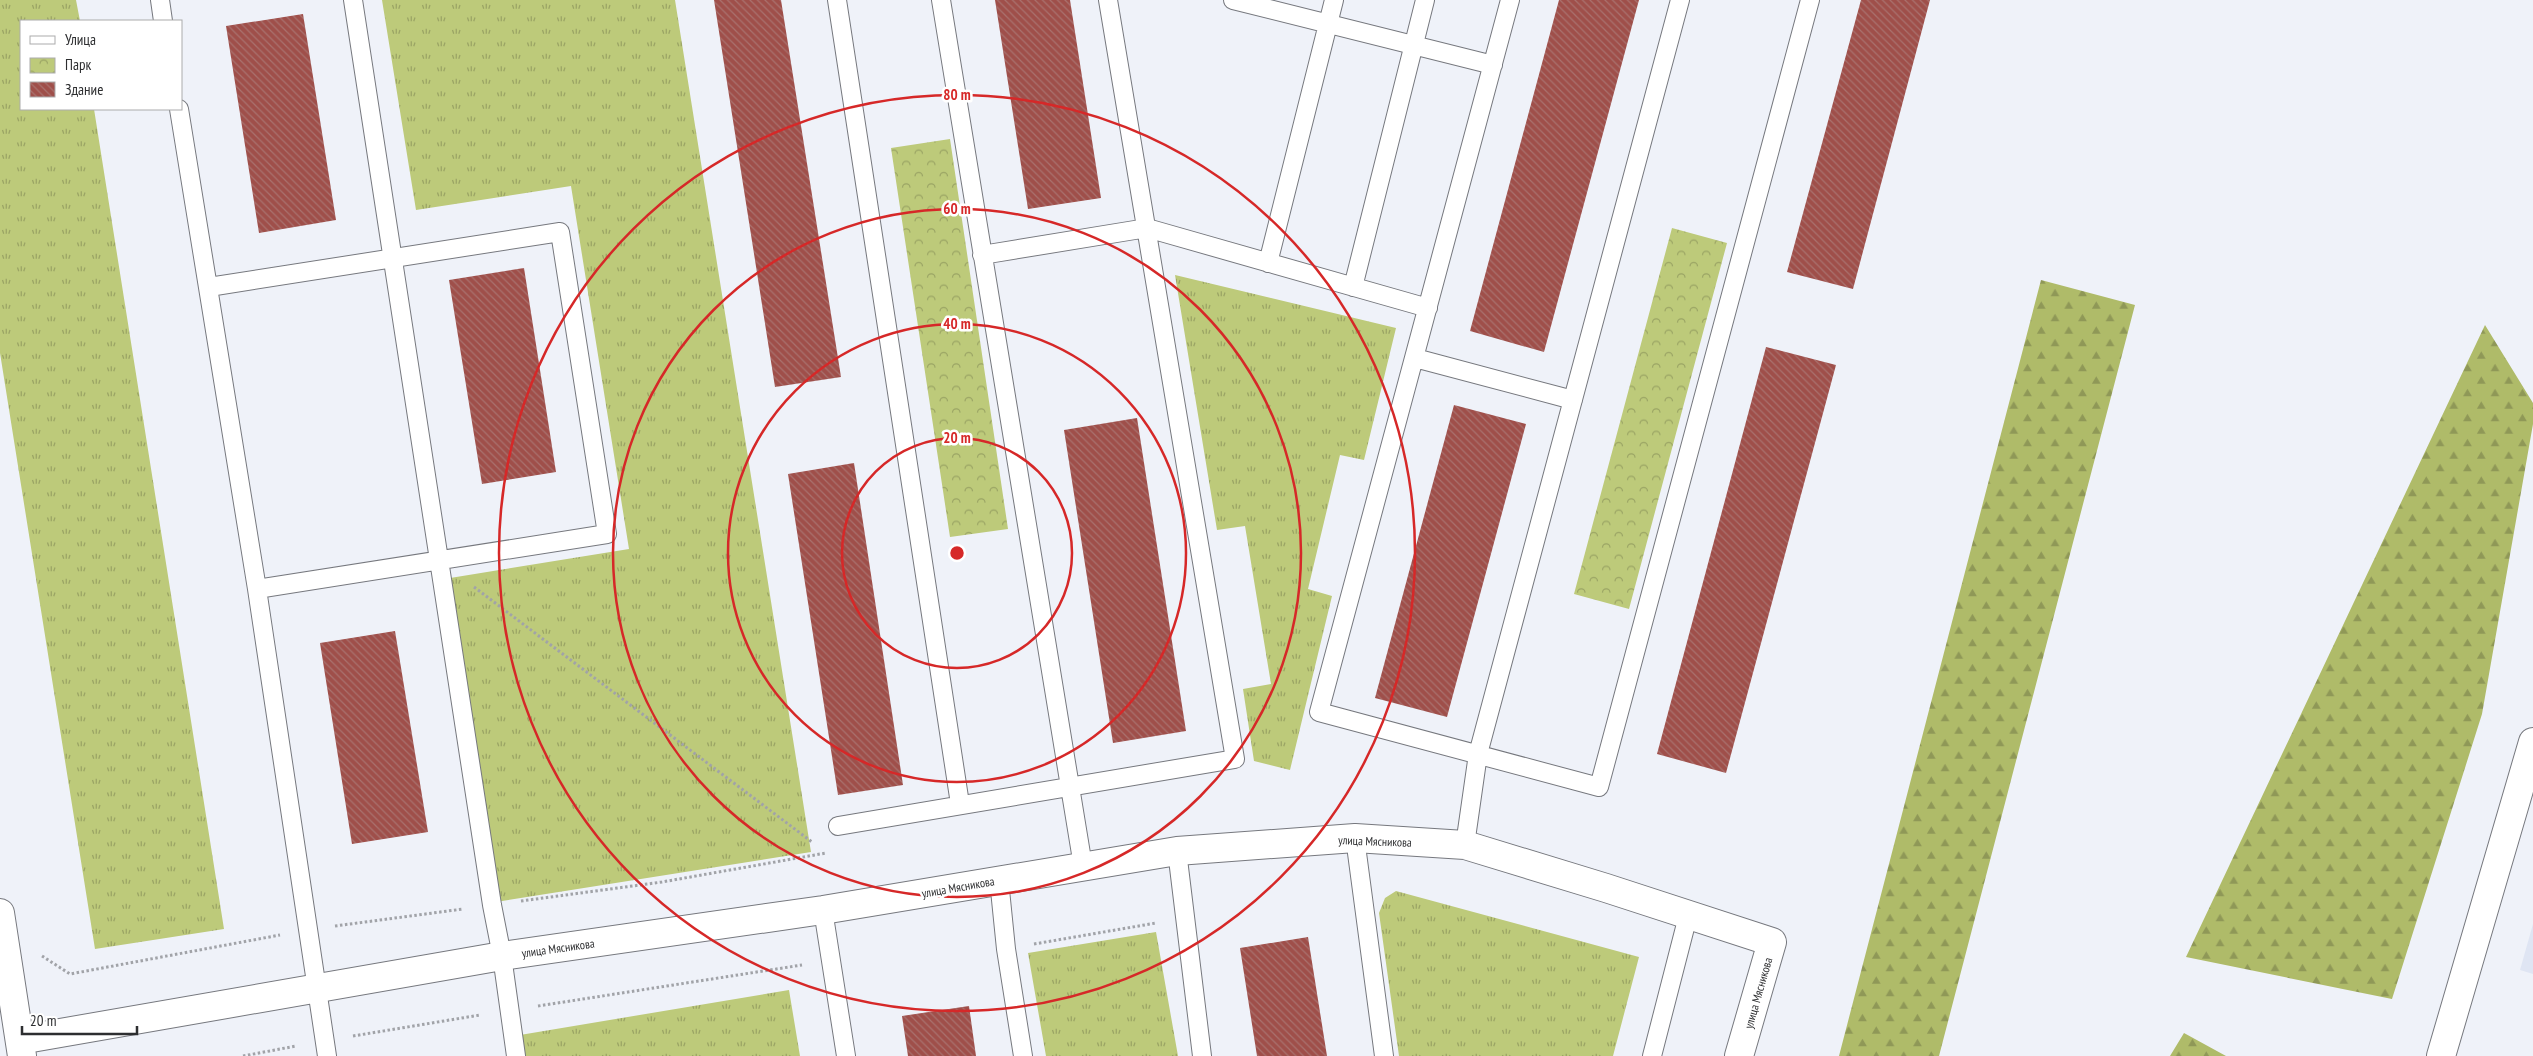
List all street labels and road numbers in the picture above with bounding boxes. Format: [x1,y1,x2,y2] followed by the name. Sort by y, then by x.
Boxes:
[1338,832,1412,850] street label: улица Мясникова
[920,873,996,901] street label: улица Мясникова
[521,935,596,961] street label: улица Мясникова
[1741,955,1775,1030] street label: улица Мясникова

